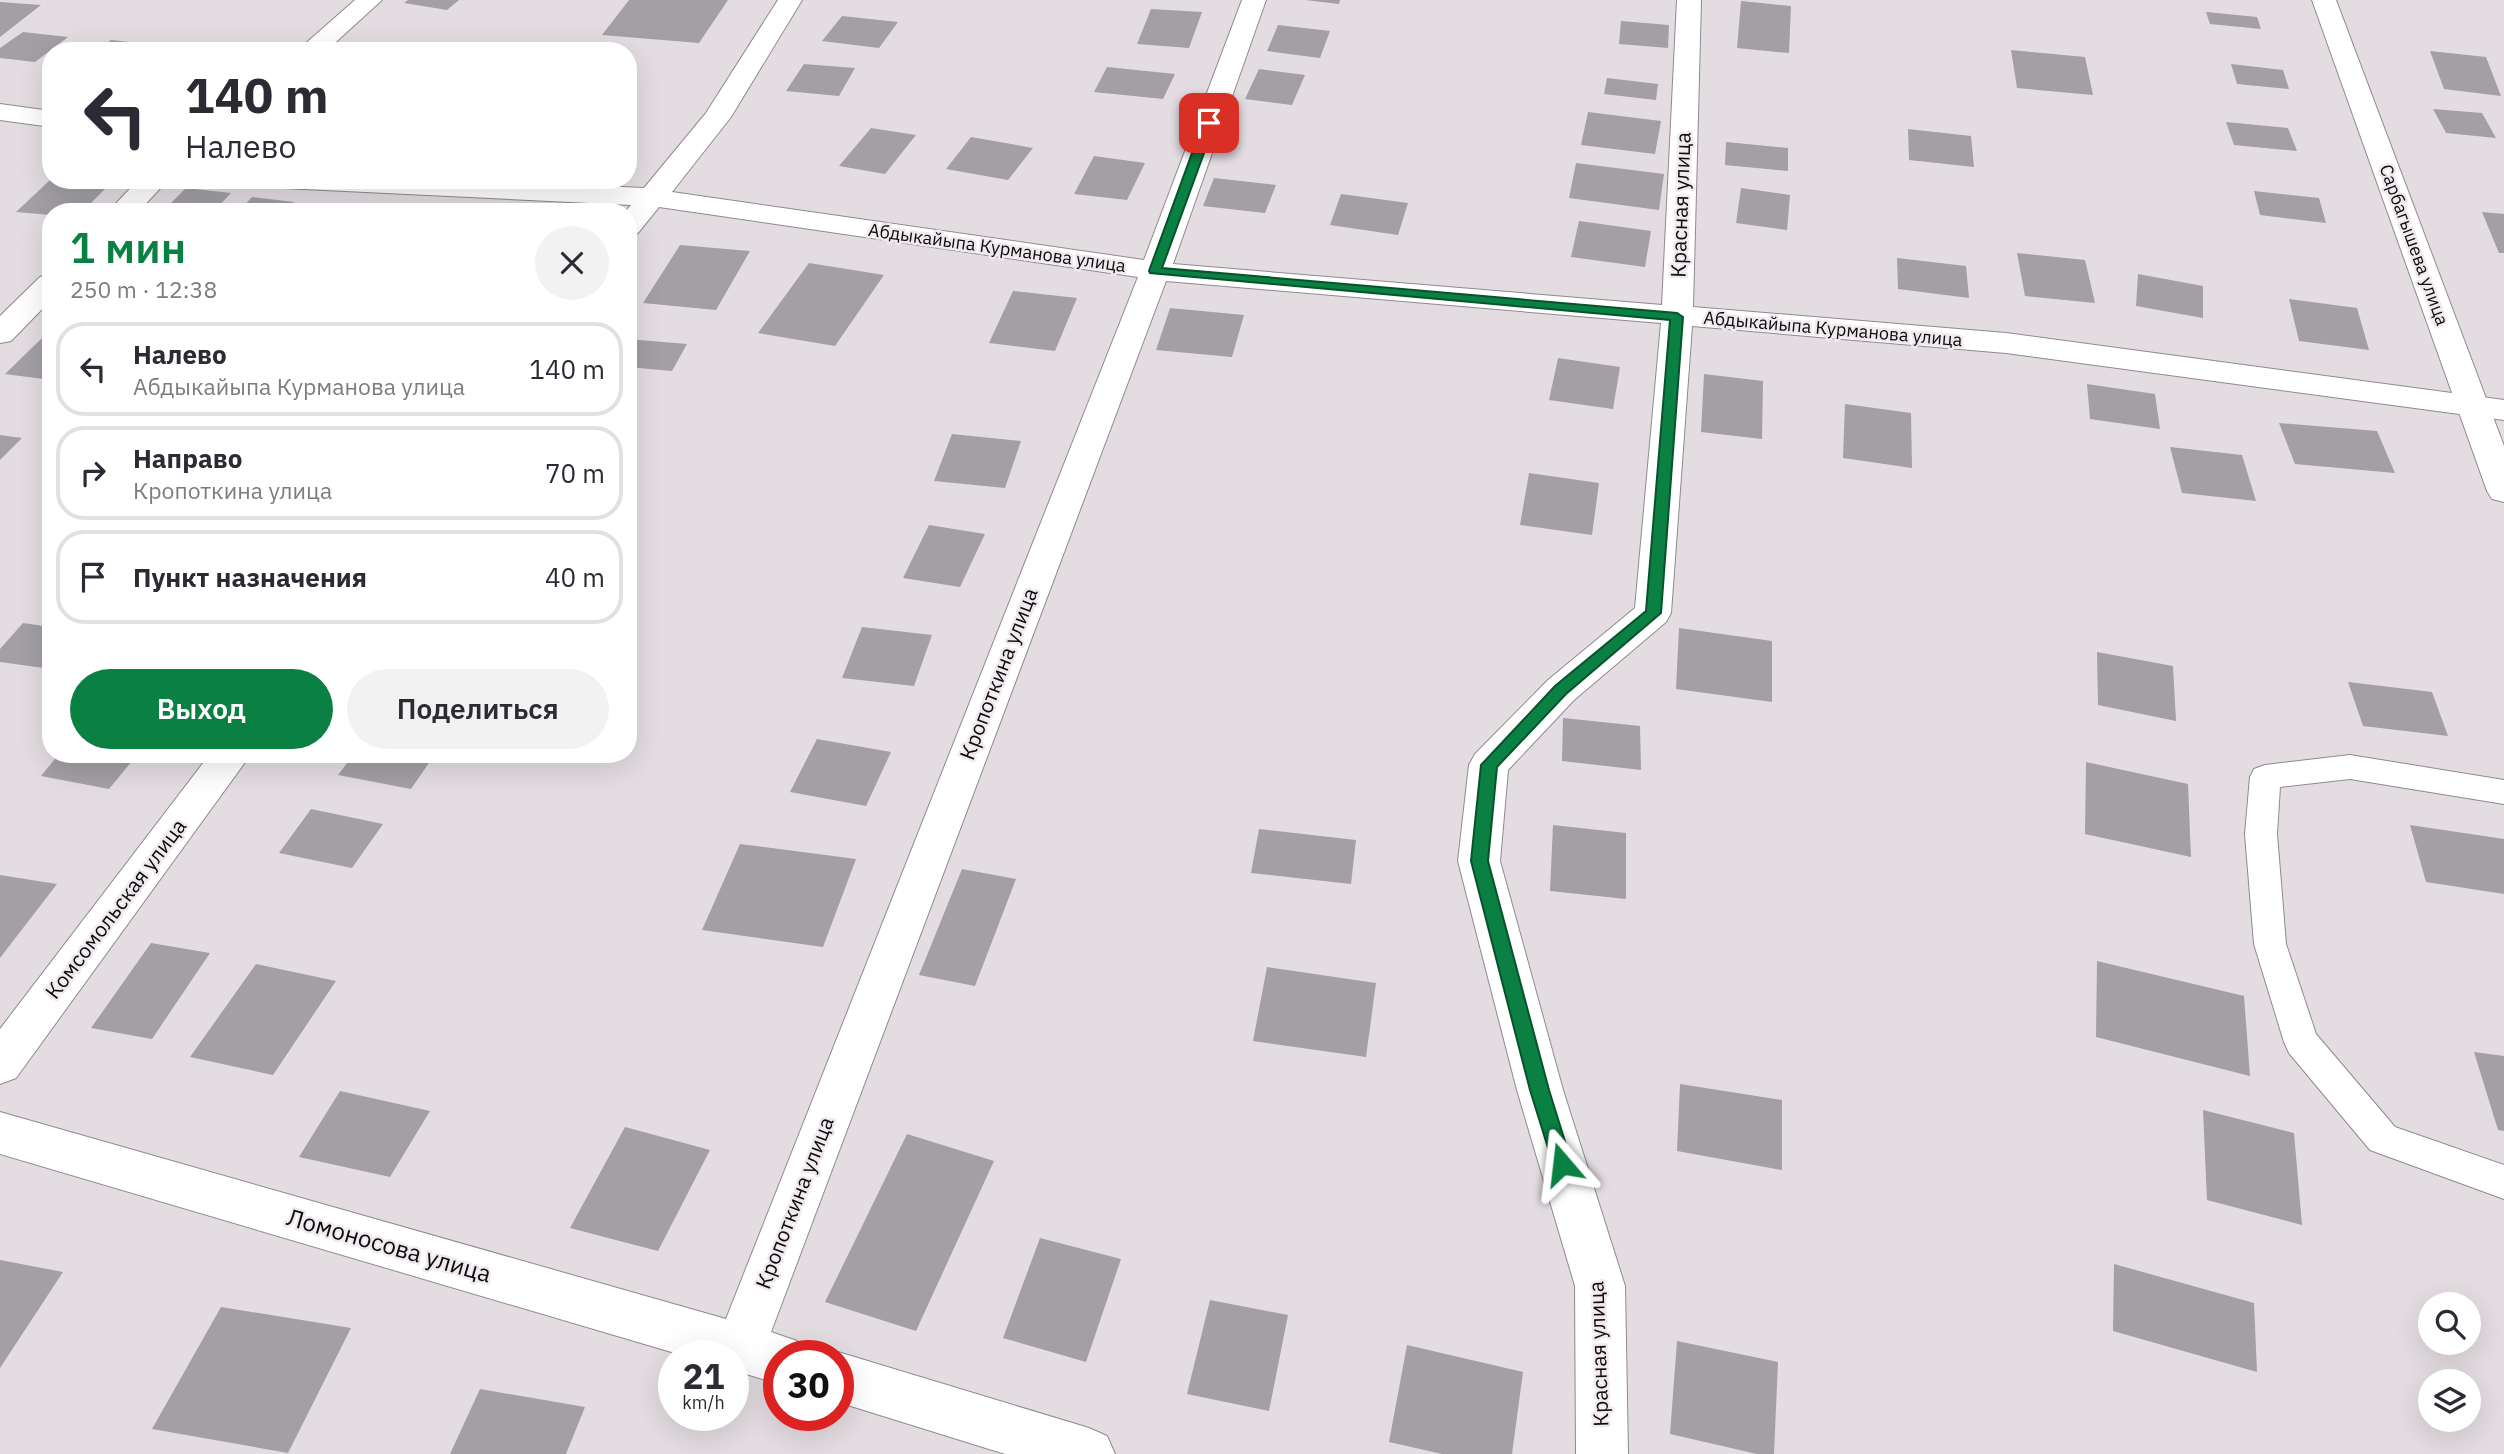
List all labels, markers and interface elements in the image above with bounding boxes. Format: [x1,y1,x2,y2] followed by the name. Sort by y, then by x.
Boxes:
[185,63,329,126] text: 140 m
[70,70,161,161] icon: left
[1179,93,1239,153] pin
[1190,104,1228,142] icon: arrive
[185,125,296,167] text: Налево
[1663,132,1697,278] street label: Красная улица
[2375,161,2454,329] street label: Сарбагышева улица
[867,218,1128,277] street label: Абдыкайыпа Курманова улица
[70,220,186,275] text: 1 мин
[535,226,609,300] button: close
[70,274,217,304] text: 250 m · 12:38
[1703,306,1964,351] street label: Абдыкайыпа Курманова улица
[133,337,227,371] text: Налево
[74,350,112,388] icon: left
[529,352,605,386] text: 140 m
[133,371,465,401] text: Абдыкайыпа Курманова улица
[133,441,242,475] text: Направо
[74,454,112,492] icon: right
[545,456,605,490] text: 70 m
[133,475,332,505] text: Кропоткина улица
[74,558,112,596] icon: arrive
[133,560,367,594] text: Пункт назначения
[545,560,605,594] text: 40 m
[952,584,1044,764] street label: Кропоткина улица
[70,669,333,749] button: Выход
[347,669,609,749] button: Поделиться
[38,813,192,1004] street label: Комсомольская улица
[748,1113,840,1293] street label: Кропоткина улица
[1525,1127,1599,1201] position arrow
[283,1201,495,1290] street label: Ломоносова улица
[1581,1281,1615,1427] street label: Красная улица
[2418,1292,2481,1432] map controls
[2418,1292,2481,1355] button: search
[763,1340,854,1431] speed limit sign: 30
[682,1353,725,1399] text: 21
[2418,1369,2481,1432] button: layers
[682,1391,725,1414] text: km/h

